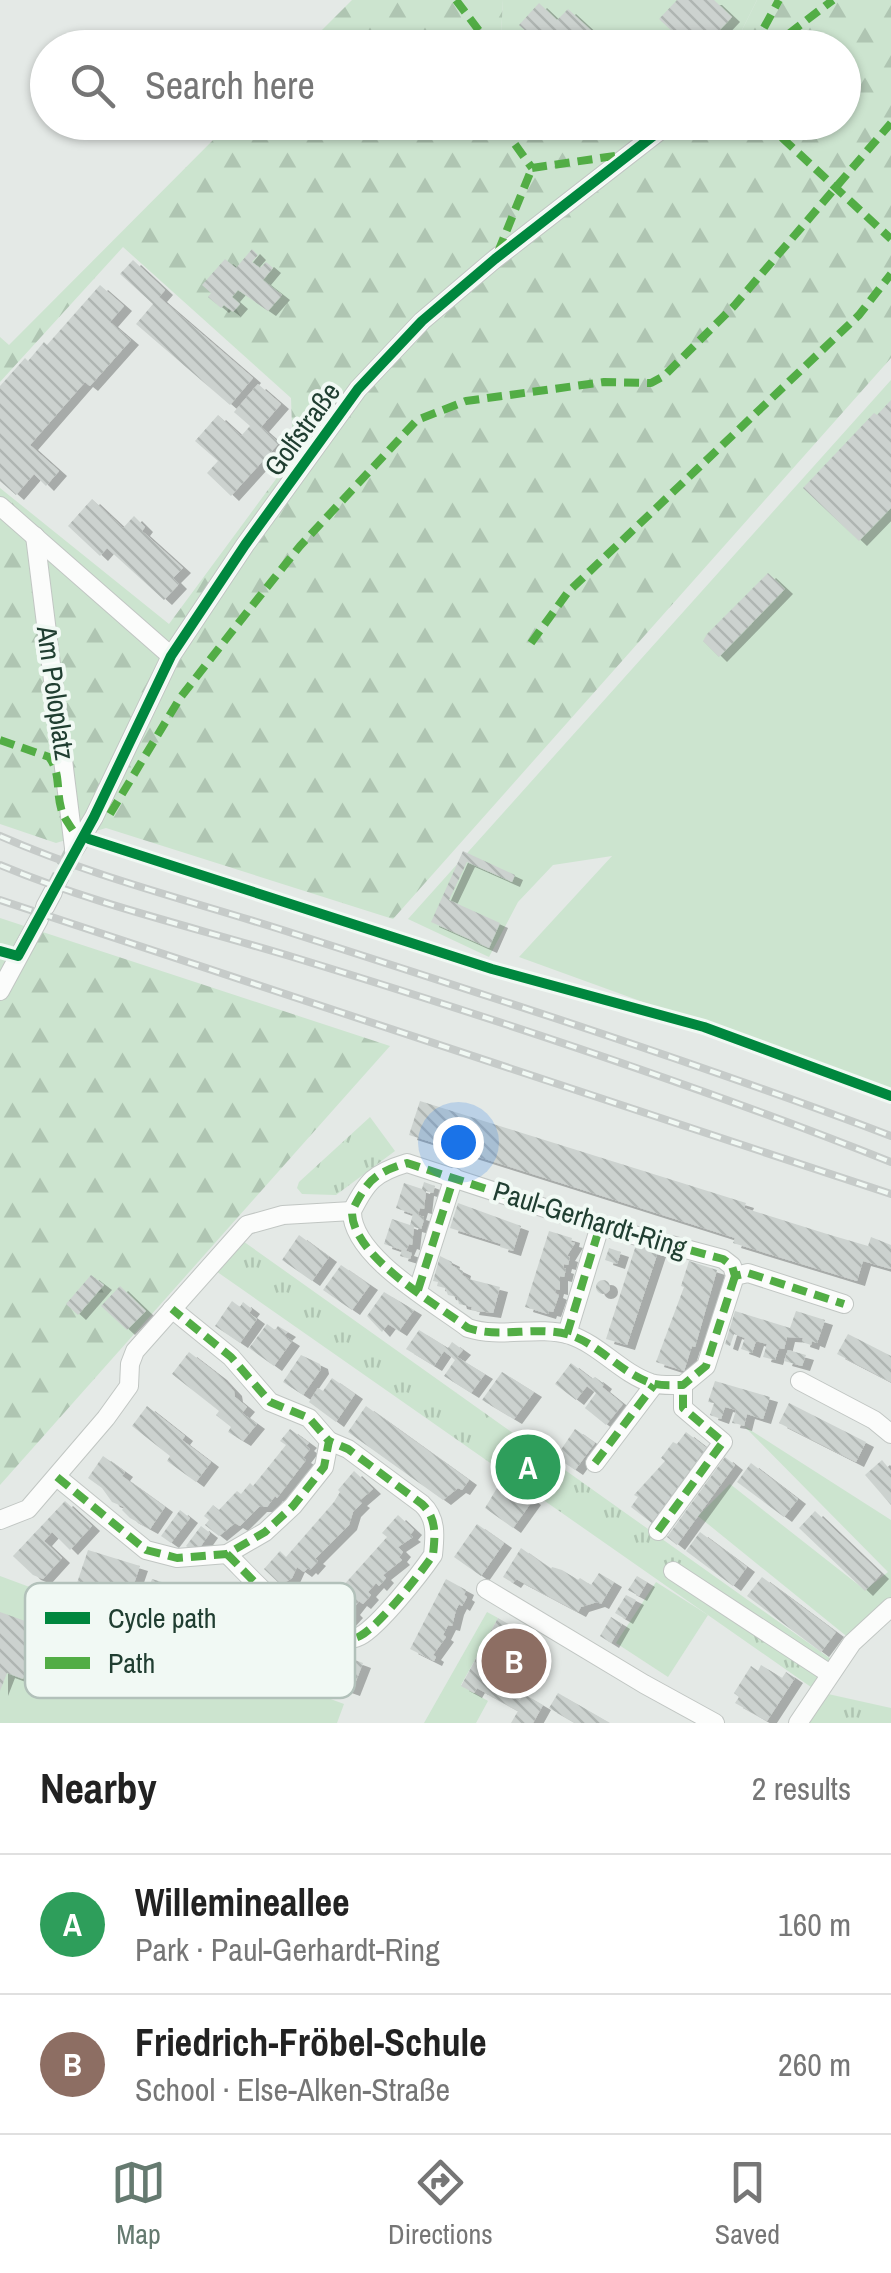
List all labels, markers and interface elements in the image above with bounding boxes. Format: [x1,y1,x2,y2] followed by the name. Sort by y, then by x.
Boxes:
[30,30,861,140] search box
[65,58,120,113] icon: search
[145,60,315,111] text: Search here
[255,374,349,484] street label: Golfstraße
[28,622,84,763] street label: Am Poloplatz
[433,1117,484,1168] your location
[489,1172,692,1267] street label: Paul-Gerhardt-Ring
[496,1430,560,1504] pin: A
[25,1583,355,1698] legend
[108,1599,216,1637] text: Cycle path
[482,1624,546,1698] pin: B
[108,1644,155,1682] text: Path
[40,1760,157,1816] text: Nearby
[752,1767,851,1810] text: 2 results
[135,1877,350,1928] text: Willemineallee
[63,1903,82,1946] text: A
[778,1903,851,1946] text: 160 m
[135,1928,440,1971] text: Park · Paul-Gerhardt-Ring
[135,2017,487,2068] text: Friedrich-Fröbel-Schule
[63,2043,82,2086] text: B
[778,2043,851,2086] text: 260 m
[135,2068,450,2111] text: School · Else-Alken-Straße
[111,2155,166,2253] tab: Map
[388,2155,493,2253] tab: Directions
[715,2155,780,2253] tab: Saved

